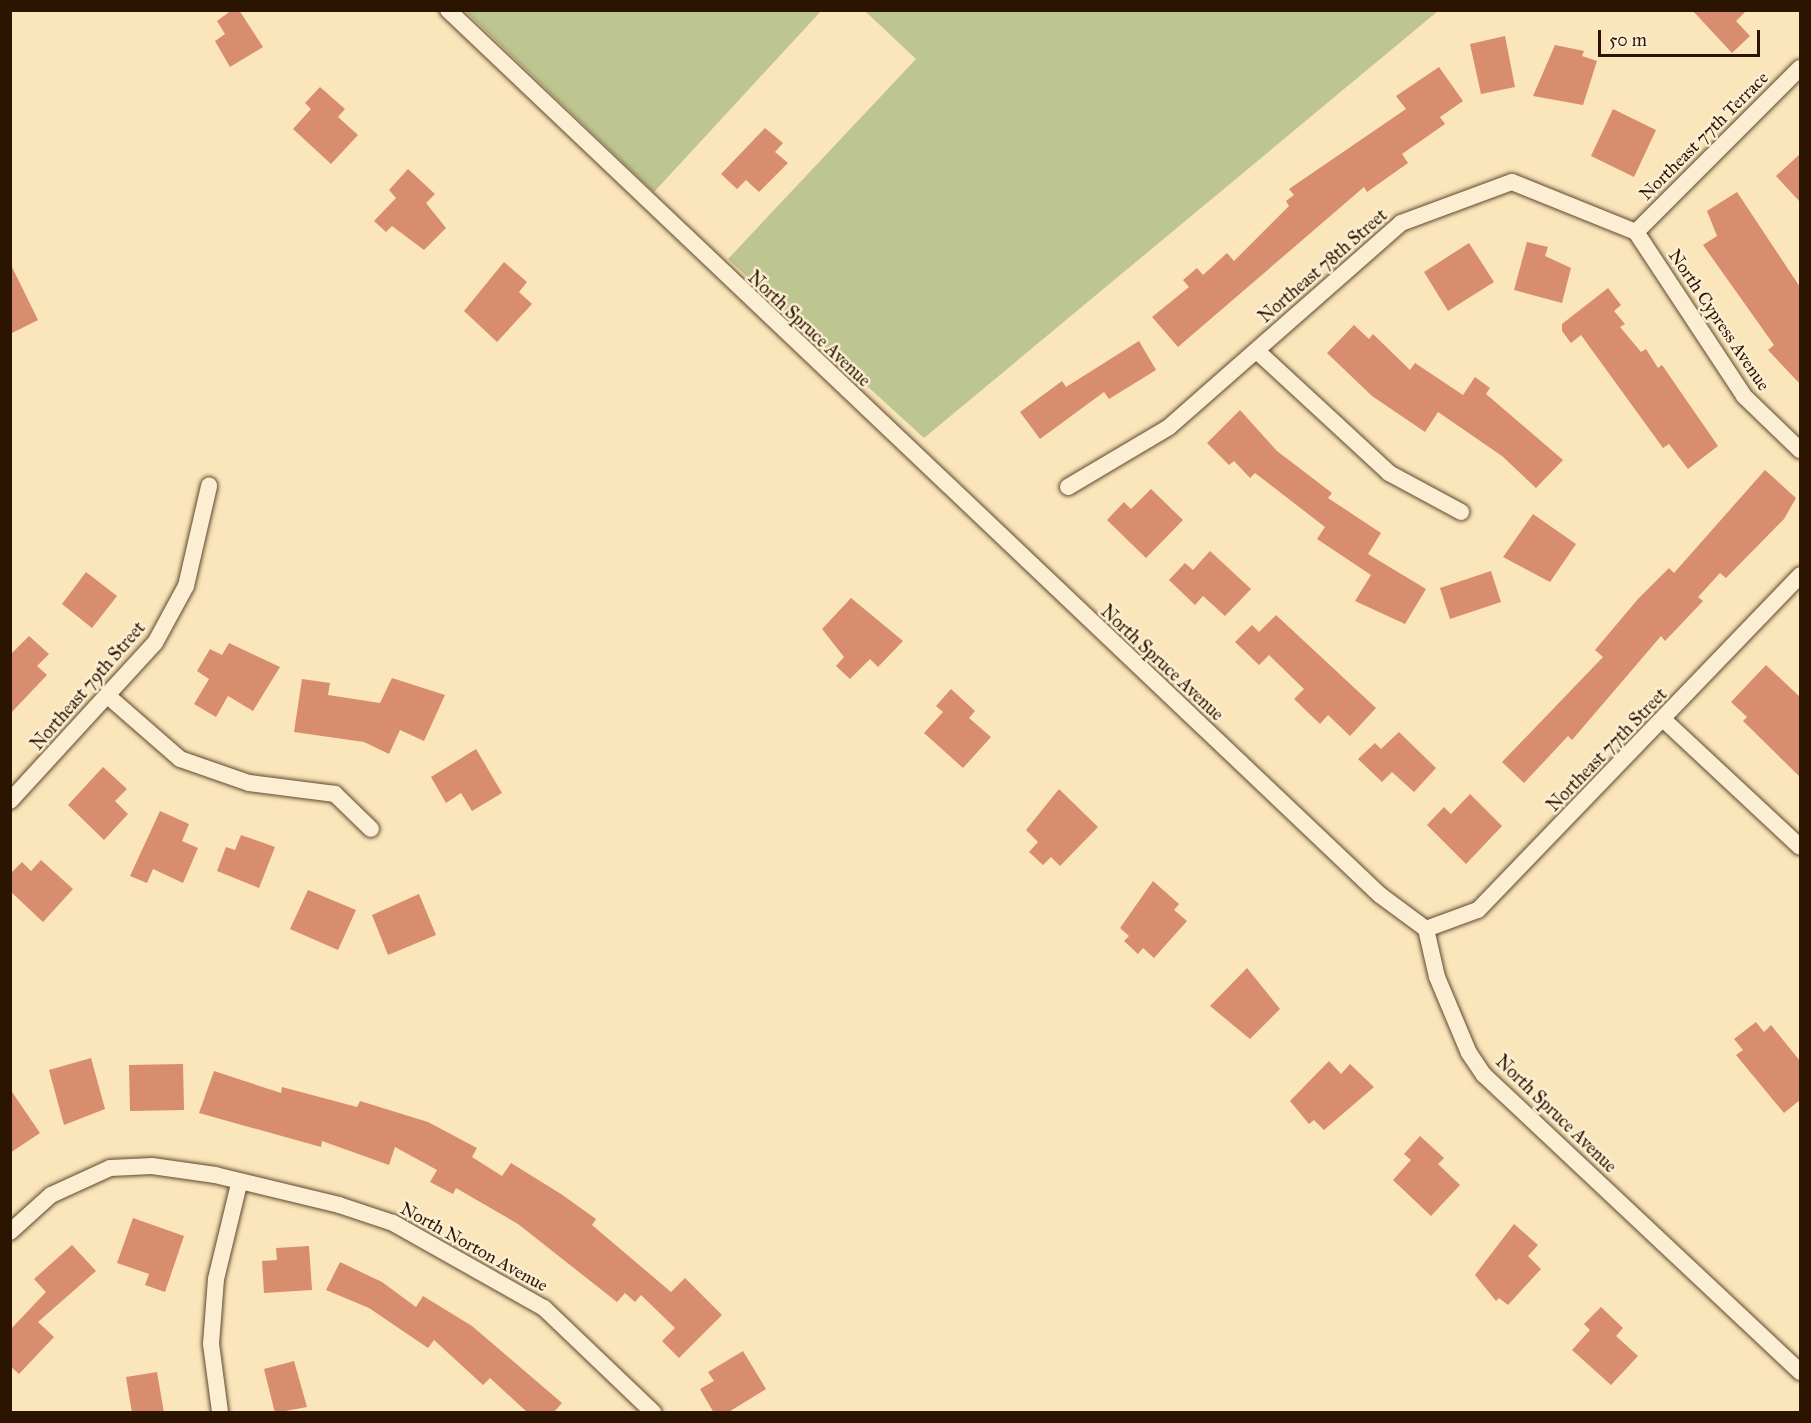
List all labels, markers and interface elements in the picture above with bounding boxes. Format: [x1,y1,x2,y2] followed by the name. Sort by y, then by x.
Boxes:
[1601,18,1763,56] scale bar
[1609,29,1647,51] text: 50 m
[1635,67,1773,205] street label: Northeast 77th Terrace
[1254,204,1392,328] street label: Northeast 78th Street
[1664,245,1774,395] street label: North Cypress Avenue
[743,267,875,391] street label: North Spruce Avenue
[1096,601,1228,725] street label: North Spruce Avenue
[26,617,150,755] street label: Northeast 79th Street
[1543,684,1671,816] street label: Northeast 77th Street
[1491,1051,1621,1177] street label: North Spruce Avenue
[397,1198,551,1296] street label: North Norton Avenue

